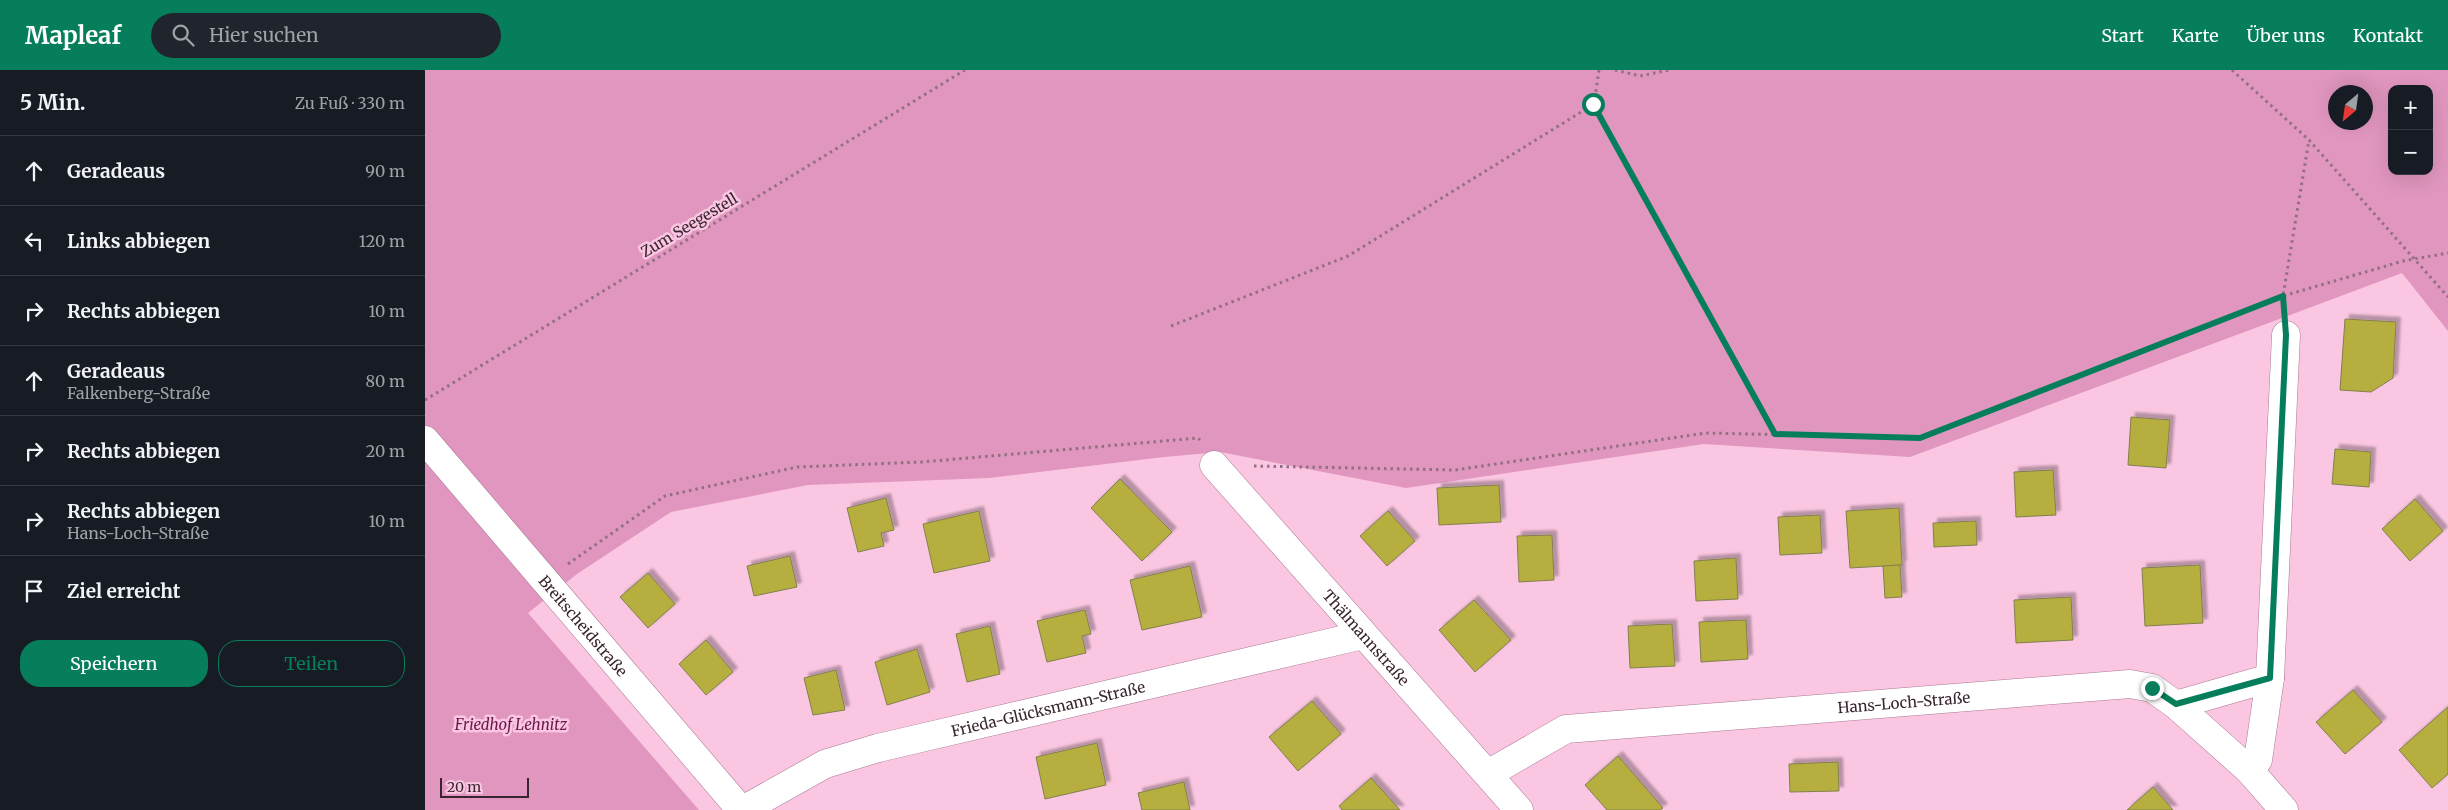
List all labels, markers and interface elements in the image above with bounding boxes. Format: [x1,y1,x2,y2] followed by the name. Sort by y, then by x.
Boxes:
[151,13,501,58] search box
[25,20,121,51] text: Mapleaf
[169,21,197,49] icon: search
[209,23,319,47] text: Hier suchen
[2101,24,2144,47] text: Start
[2172,24,2219,47] text: Karte
[2247,24,2325,47] text: Über uns
[2353,24,2423,47] text: Kontakt
[2328,85,2373,130] north arrow
[2388,85,2433,175] map controls
[2388,85,2433,130] button: +
[20,89,86,116] text: 5 Min.
[295,93,405,113] text: Zu Fuß · 330 m
[1582,93,1605,116] route start
[2388,130,2433,175] button: −
[20,157,48,185] icon: ahead
[67,159,165,183] text: Geradeaus
[365,161,405,181] text: 90 m
[637,189,741,261] street label: Zum Seegestell
[20,227,48,255] icon: left
[67,229,210,253] text: Links abbiegen
[359,231,405,251] text: 120 m
[20,297,48,325] icon: right
[67,299,220,323] text: Rechts abbiegen
[368,301,405,321] text: 10 m
[67,359,165,383] text: Geradeaus
[20,367,48,395] icon: ahead
[366,371,405,391] text: 80 m
[67,383,210,403] text: Falkenberg-Straße
[20,437,48,465] icon: right
[67,439,220,463] text: Rechts abbiegen
[366,441,405,461] text: 20 m
[67,499,220,523] text: Rechts abbiegen
[20,507,48,535] icon: right
[368,511,405,531] text: 10 m
[67,523,209,543] text: Hans-Loch-Straße
[535,571,632,680] street label: Breitscheidstraße
[20,577,48,605] icon: arrive
[67,579,180,603] text: Ziel erreicht
[1319,585,1414,689] street label: Thälmannstraße
[20,640,208,687] button: Speichern
[218,640,405,687] button: Teilen
[949,677,1147,740] street label: Frieda-Glücksmann-Straße
[2141,677,2164,700] route end
[1837,687,1971,717] street label: Hans-Loch-Straße
[454,715,567,734] park label: Friedhof Lehnitz
[440,775,529,798] scale bar
[447,778,481,796] text: 20 m

